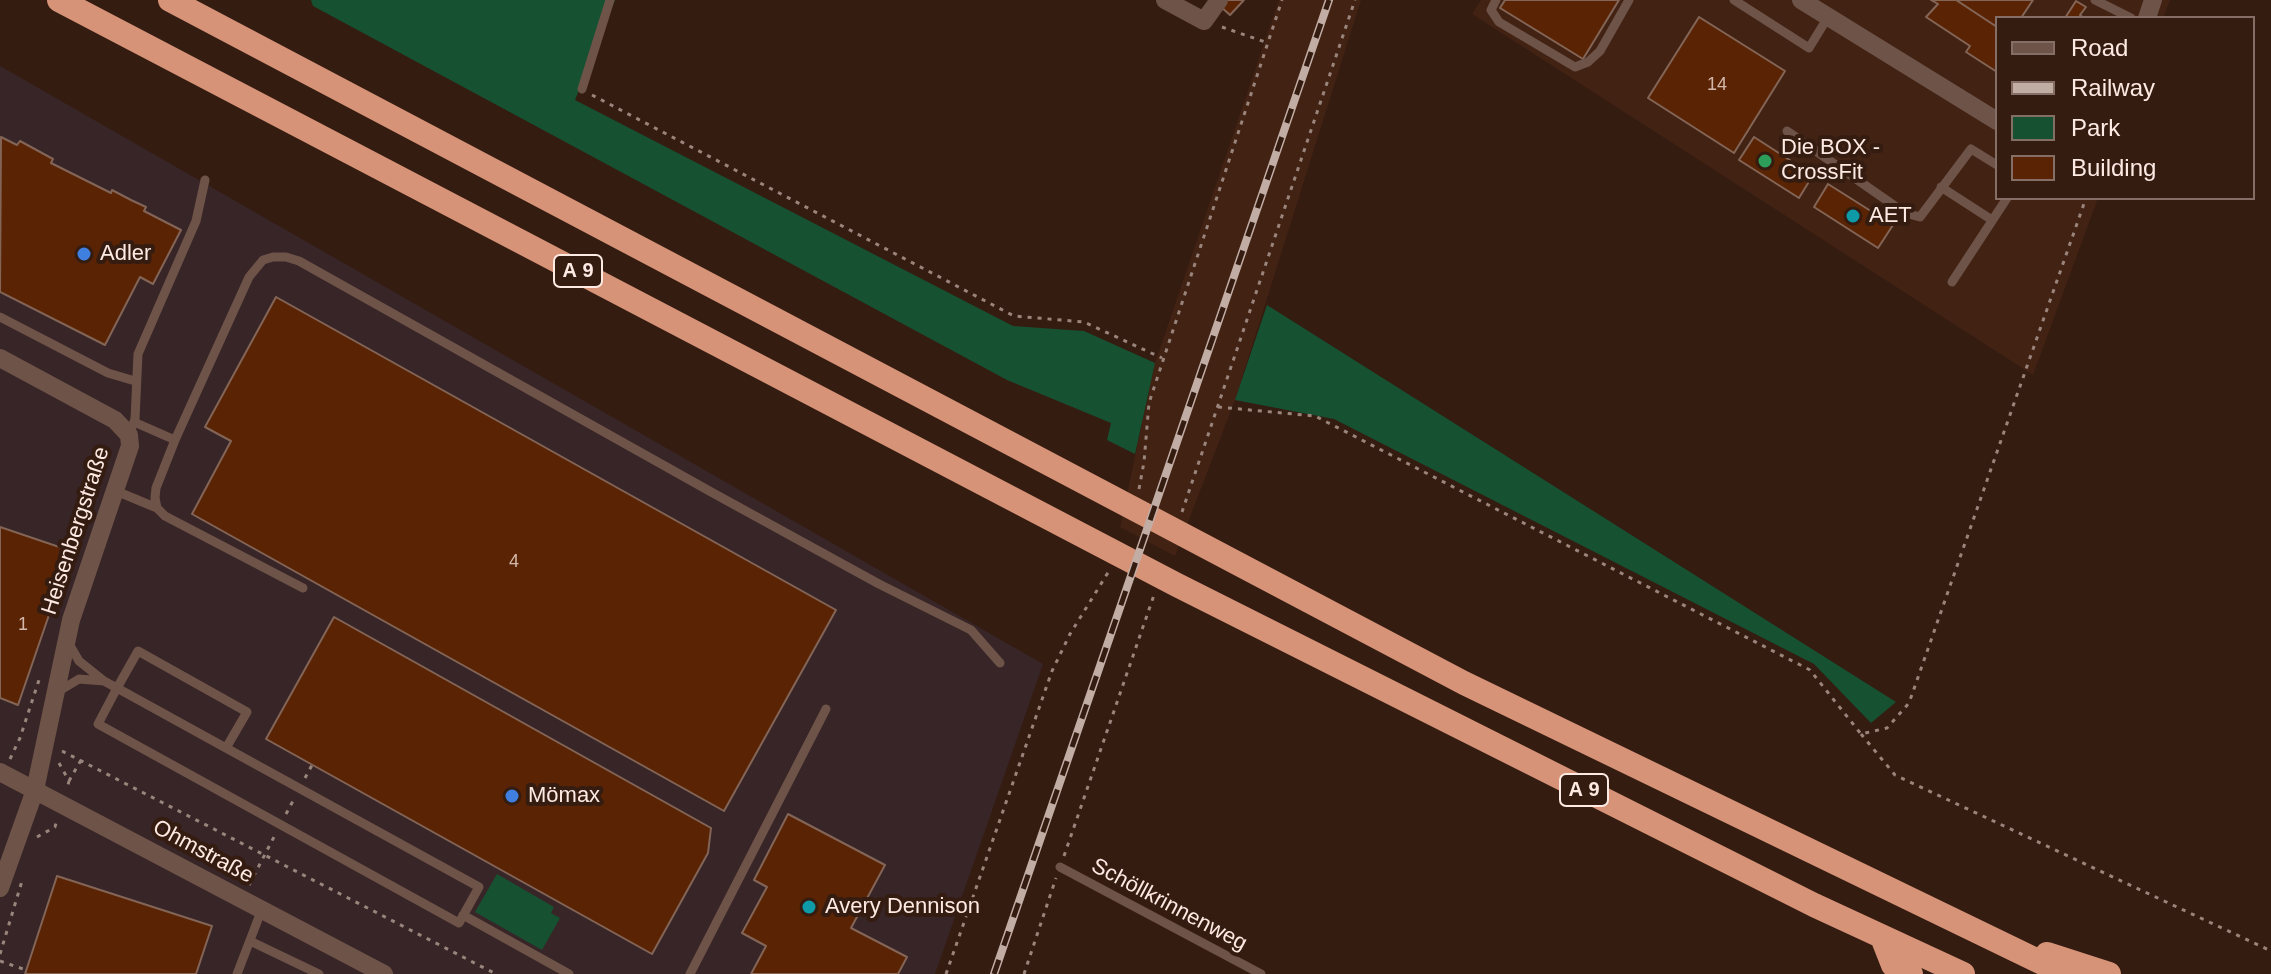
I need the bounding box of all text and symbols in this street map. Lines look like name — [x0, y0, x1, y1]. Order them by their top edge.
legend — [1995, 16, 2255, 200]
text: Road — [2071, 34, 2128, 61]
house number: 14 — [1707, 74, 1727, 96]
text: Railway — [2071, 74, 2155, 101]
text: Park — [2071, 114, 2120, 141]
place label: Die BOX - CrossFit — [1781, 135, 1880, 186]
marker: Die BOX - CrossFit — [1756, 152, 1774, 170]
text: Building — [2071, 154, 2156, 181]
place label: AET — [1869, 203, 1912, 229]
marker: AET — [1844, 207, 1862, 225]
place label: Adler — [100, 241, 151, 267]
marker: Adler — [75, 245, 93, 263]
road number: A 9 — [554, 255, 602, 287]
street label: Heisenbergstraße — [36, 444, 116, 618]
house number: 4 — [509, 551, 519, 573]
house number: 1 — [18, 614, 28, 636]
road number: A 9 — [1560, 774, 1608, 806]
place label: Mömax — [528, 783, 600, 809]
marker: Mömax — [503, 787, 521, 805]
street label: Ohmstraße — [148, 815, 258, 889]
street label: Schöllkrinnenweg — [1087, 853, 1251, 957]
place label: Avery Dennison — [825, 894, 980, 920]
marker: Avery Dennison — [800, 898, 818, 916]

